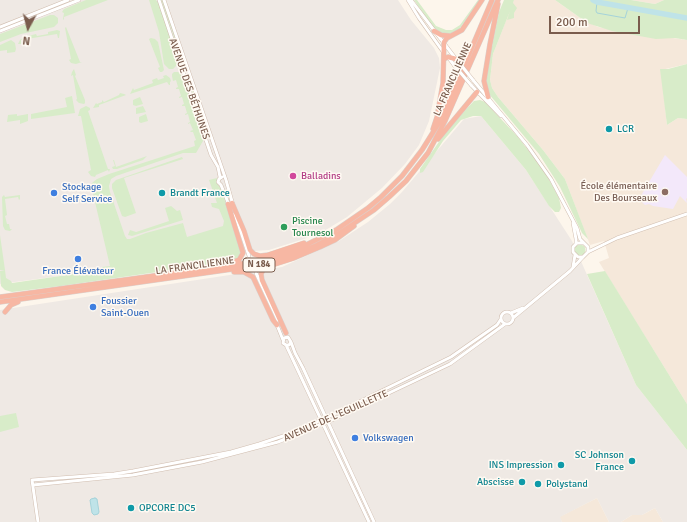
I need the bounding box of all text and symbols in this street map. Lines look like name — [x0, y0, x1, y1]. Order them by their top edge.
north arrow — [8, 8, 48, 48]
scale bar — [551, 8, 642, 34]
text: 200 m — [556, 15, 588, 30]
text: N — [22, 33, 31, 47]
street label: AVENUE DES BÉTHUNES — [166, 37, 212, 141]
street label: LA FRANCILIENNE — [431, 40, 475, 118]
place label: LCR — [617, 123, 634, 135]
marker: LCR — [604, 124, 614, 134]
place label: Balladins — [301, 170, 341, 182]
marker: Balladins — [288, 171, 298, 181]
place label: École élémentaire Des Bourseaux — [580, 180, 657, 204]
place label: Stockage Self Service — [62, 181, 112, 204]
place label: Brandt France — [170, 187, 230, 199]
marker: École élémentaire Des Bourseaux — [660, 187, 670, 197]
marker: Stockage Self Service — [49, 188, 59, 198]
marker: Brandt France — [157, 188, 167, 198]
place label: Piscine Tournesol — [292, 215, 333, 238]
marker: Piscine Tournesol — [279, 222, 289, 232]
marker: France Élévateur — [73, 254, 83, 264]
street label: LA FRANCILIENNE — [155, 255, 235, 277]
road number: N 184 — [243, 258, 275, 272]
place label: France Élévateur — [42, 265, 114, 277]
place label: Foussier Saint-Ouen — [101, 295, 149, 318]
marker: Foussier Saint-Ouen — [88, 302, 98, 312]
street label: AVENUE DE L'EGUILLETTE — [282, 387, 390, 445]
place label: Volkswagen — [363, 432, 414, 444]
marker: Volkswagen — [350, 433, 360, 443]
place label: SC Johnson France — [575, 449, 624, 472]
marker: SC Johnson France — [627, 456, 637, 466]
place label: INS Impression — [489, 459, 553, 471]
marker: INS Impression — [556, 460, 566, 470]
place label: Abscisse — [477, 476, 514, 488]
marker: Abscisse — [517, 477, 527, 487]
place label: Polystand — [546, 478, 588, 490]
marker: Polystand — [533, 479, 543, 489]
place label: OPCORE DC5 — [139, 502, 196, 514]
marker: OPCORE DC5 — [126, 503, 136, 513]

